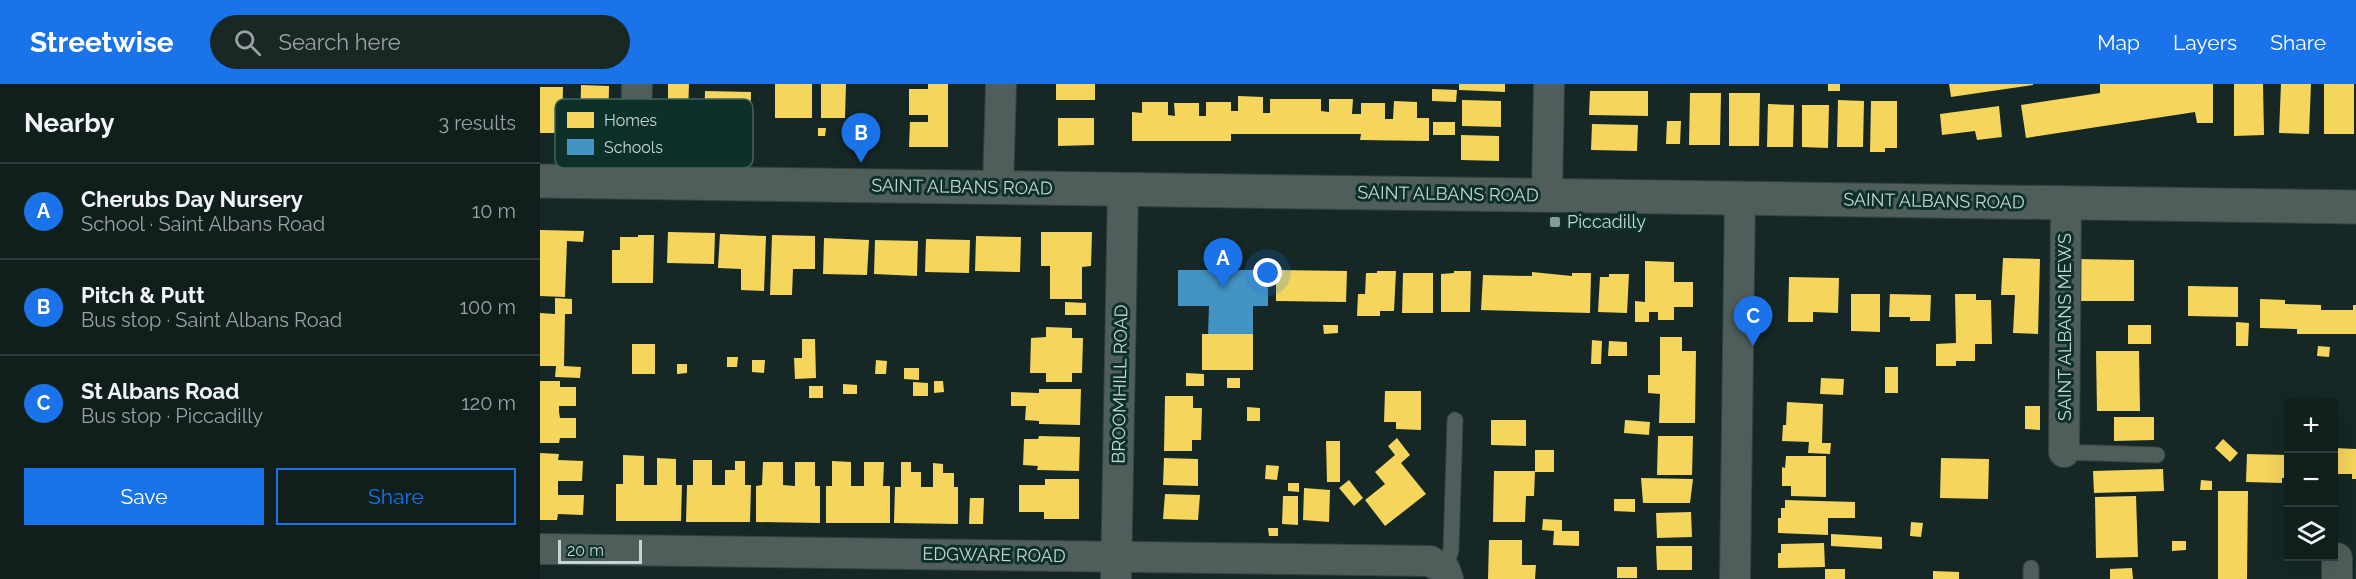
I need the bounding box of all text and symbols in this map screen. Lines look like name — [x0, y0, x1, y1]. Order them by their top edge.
search box — [210, 15, 630, 69]
text: Streetwise — [30, 26, 174, 59]
icon: search — [231, 26, 264, 59]
text: Search here — [279, 29, 401, 55]
text: Map — [2097, 30, 2140, 55]
text: Layers — [2173, 30, 2237, 55]
text: Share — [2270, 30, 2326, 55]
legend — [555, 99, 753, 168]
text: Nearby — [24, 108, 114, 138]
text: 3 results — [438, 111, 516, 135]
text: Homes — [604, 111, 657, 130]
pin: B — [842, 113, 880, 163]
text: Schools — [604, 138, 663, 157]
street label: SAINT ALBANS ROAD — [871, 174, 1053, 199]
street label: SAINT ALBANS ROAD — [1357, 181, 1539, 206]
text: Cherubs Day Nursery — [81, 186, 303, 212]
street label: SAINT ALBANS ROAD — [1843, 188, 2025, 213]
text: A — [37, 199, 50, 223]
text: 10 m — [472, 199, 516, 223]
place label: Piccadilly — [1567, 211, 1646, 232]
text: School · Saint Albans Road — [81, 212, 325, 236]
marker: Piccadilly — [1548, 215, 1562, 229]
street label: SAINT ALBANS MEWS — [2054, 233, 2075, 421]
pin: A — [1204, 238, 1242, 288]
your location — [1253, 258, 1282, 287]
text: Pitch & Putt — [81, 282, 205, 308]
text: B — [37, 295, 50, 319]
text: 100 m — [459, 295, 516, 319]
pin: C — [1734, 296, 1772, 346]
street label: BROOMHILL ROAD — [1108, 304, 1131, 464]
text: Bus stop · Saint Albans Road — [81, 308, 342, 332]
text: St Albans Road — [81, 378, 239, 404]
text: C — [37, 391, 50, 415]
text: 120 m — [461, 391, 516, 415]
map controls — [2284, 399, 2338, 561]
button: + — [2284, 399, 2338, 453]
text: Bus stop · Piccadilly — [81, 404, 263, 428]
button: − — [2284, 453, 2338, 507]
button: Save — [24, 468, 264, 525]
button: Share — [276, 468, 516, 525]
button: layers — [2284, 507, 2338, 561]
scale bar — [558, 537, 642, 564]
text: 20 m — [567, 541, 604, 560]
street label: EDGWARE ROAD — [922, 543, 1066, 566]

